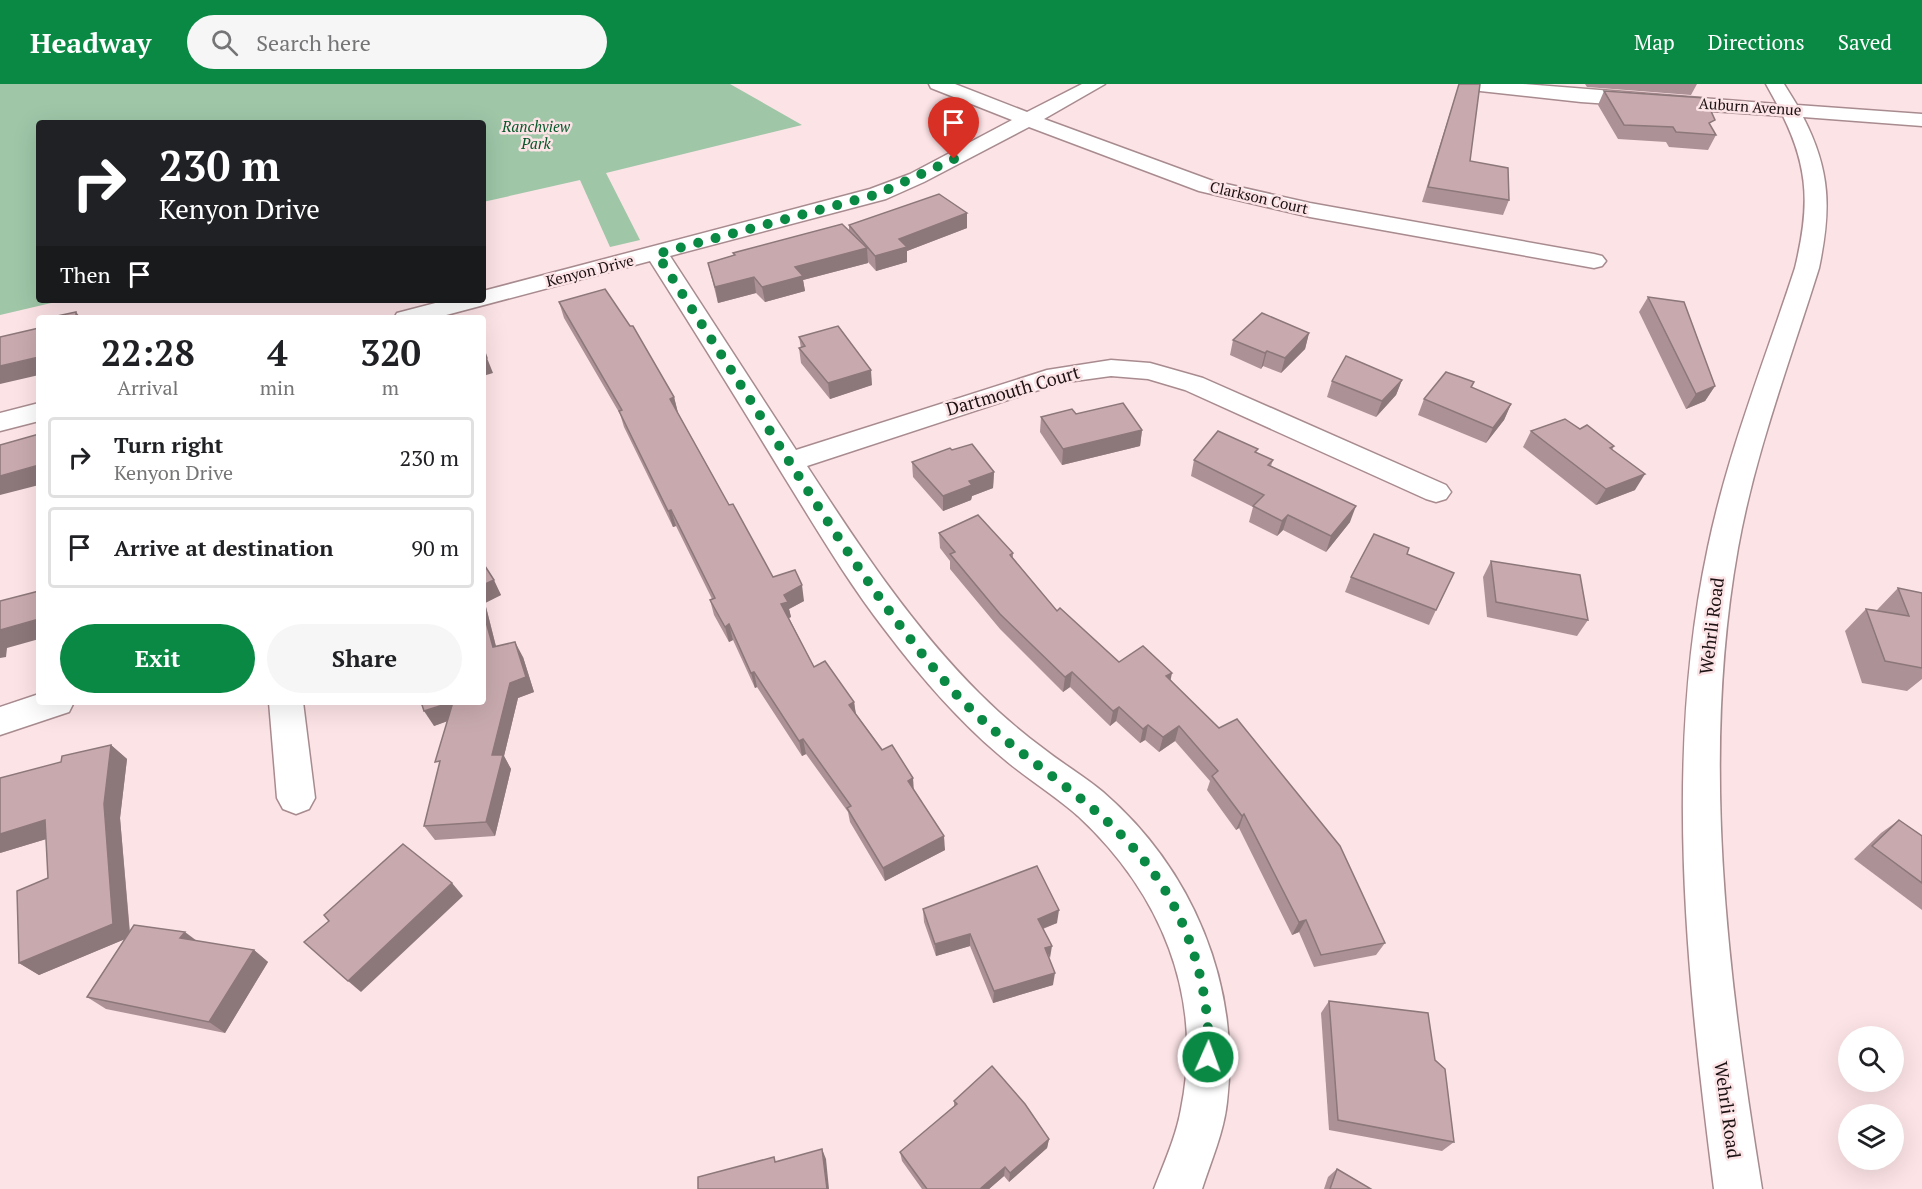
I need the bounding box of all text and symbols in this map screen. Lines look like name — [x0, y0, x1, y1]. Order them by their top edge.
search box — [187, 15, 607, 69]
text: Headway — [30, 24, 151, 61]
icon: search — [208, 26, 241, 59]
text: Search here — [256, 28, 371, 57]
text: Map — [1634, 28, 1675, 56]
text: Directions — [1708, 28, 1805, 56]
text: Saved — [1838, 28, 1892, 56]
street label: Auburn Avenue — [1698, 92, 1802, 120]
pin — [928, 97, 979, 159]
icon: arrive — [937, 106, 970, 139]
park label: Ranchview Park — [501, 116, 571, 153]
text: 230 m — [159, 137, 280, 193]
icon: right — [60, 144, 138, 222]
street label: Clarkson Court — [1208, 176, 1311, 218]
text: Kenyon Drive — [159, 191, 320, 227]
street label: Kenyon Drive — [544, 250, 636, 291]
icon: arrive — [123, 258, 156, 291]
text: Then — [60, 260, 111, 289]
text: 22:28 — [101, 329, 195, 376]
text: 4 — [267, 329, 288, 376]
text: 320 — [360, 329, 421, 376]
street label: Dartmouth Court — [943, 359, 1083, 421]
text: Arrival — [117, 374, 179, 401]
text: min — [260, 374, 295, 401]
text: m — [382, 374, 399, 401]
text: Turn right — [114, 430, 223, 459]
icon: right — [63, 441, 96, 474]
text: 230 m — [399, 443, 459, 472]
text: Kenyon Drive — [114, 459, 233, 486]
icon: arrive — [63, 531, 96, 564]
text: Arrive at destination — [114, 533, 333, 562]
text: 90 m — [411, 533, 459, 562]
street label: Wehrli Road — [1693, 576, 1729, 676]
button: Exit — [60, 624, 255, 693]
button: Share — [267, 624, 462, 693]
position arrow — [1176, 1025, 1240, 1089]
map controls — [1838, 1026, 1904, 1170]
button: search — [1838, 1026, 1904, 1092]
street label: Wehrli Road — [1709, 1060, 1747, 1160]
button: layers — [1838, 1104, 1904, 1170]

